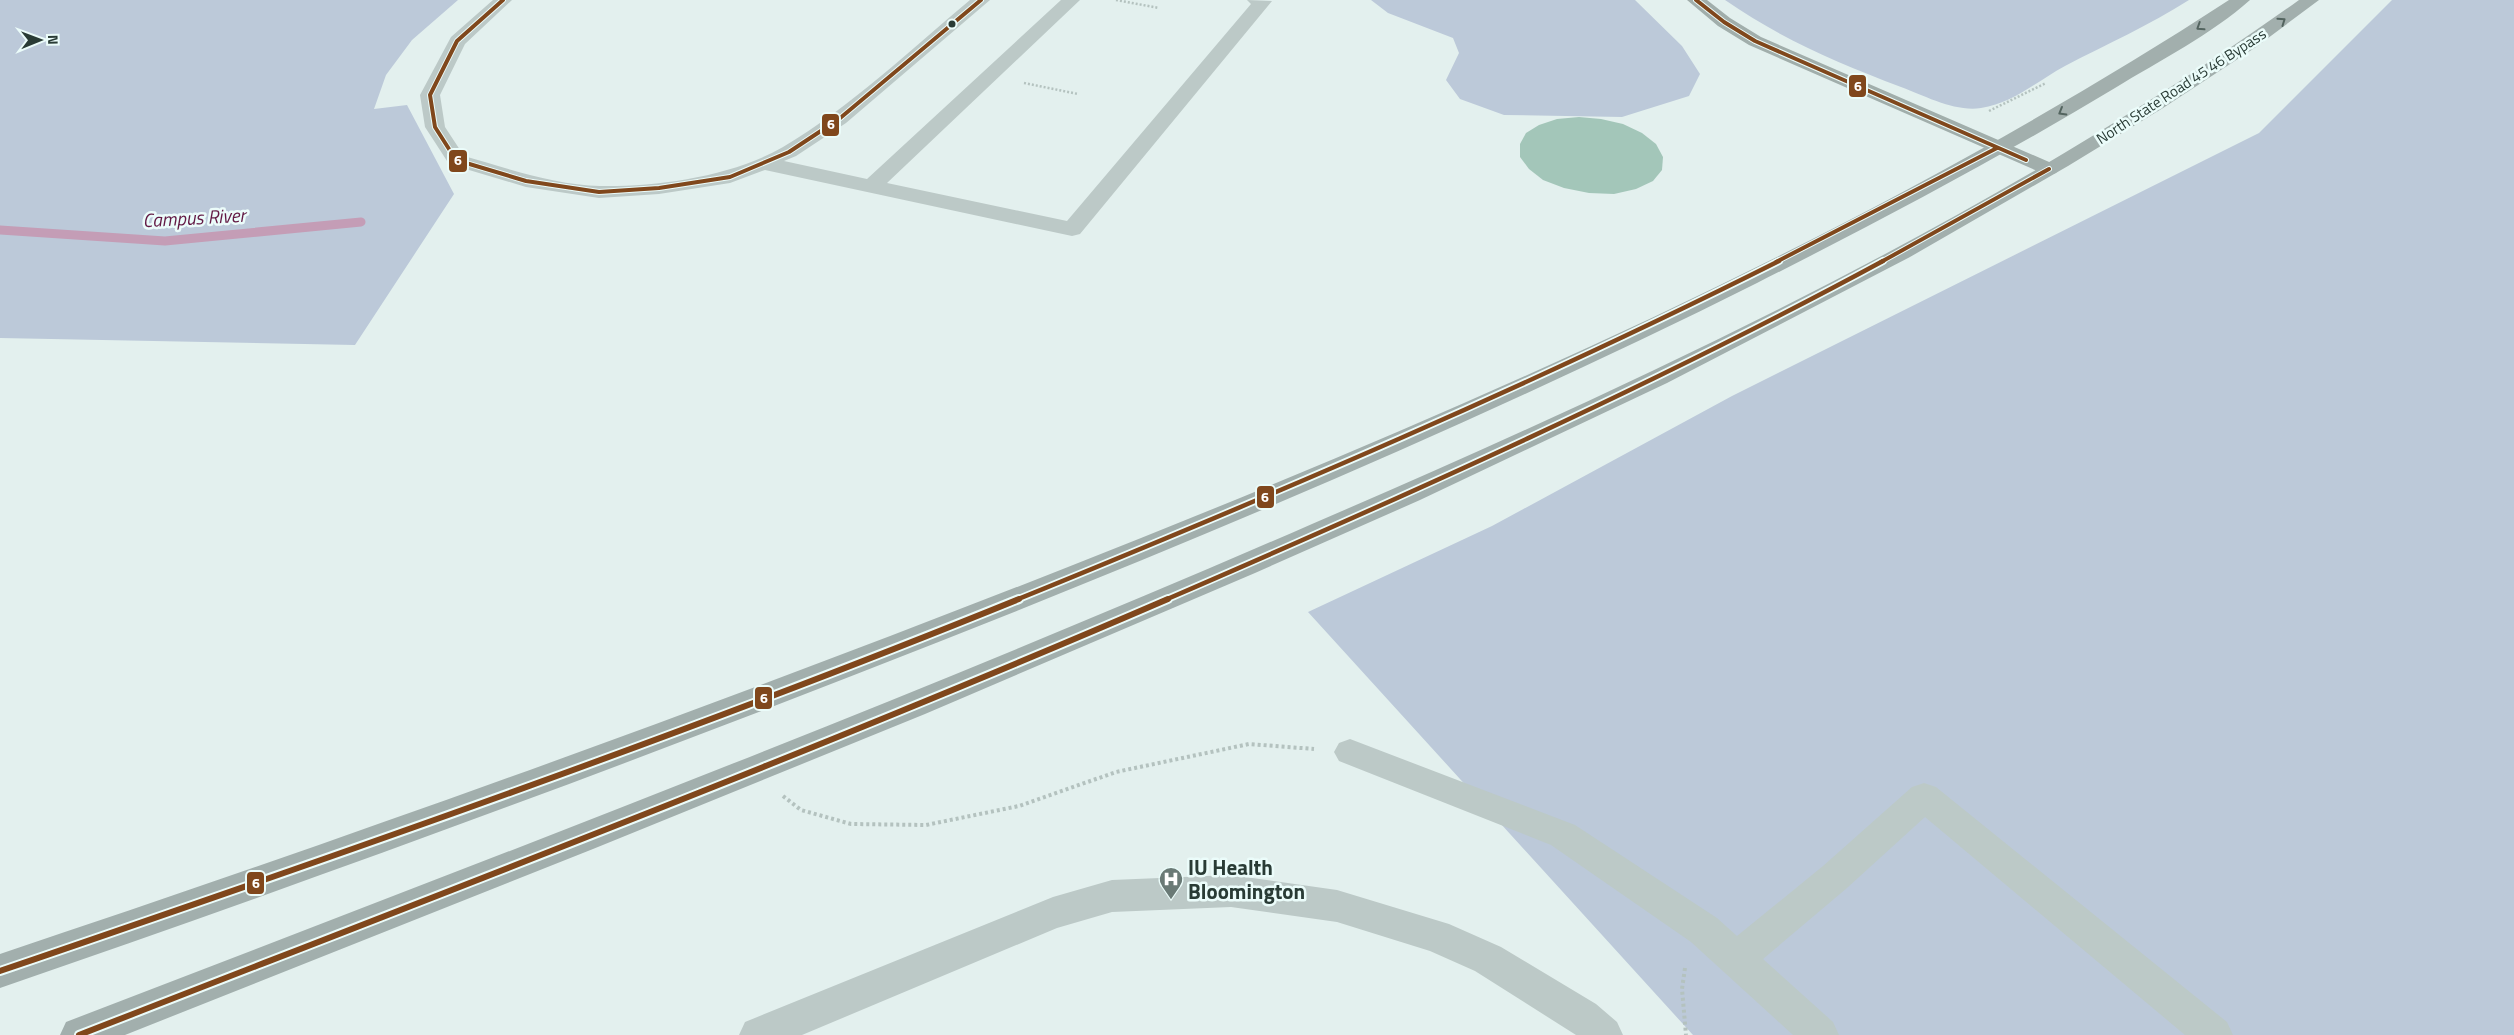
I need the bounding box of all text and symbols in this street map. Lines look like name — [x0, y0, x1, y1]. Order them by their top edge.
north arrow — [15, 15, 65, 65]
one-way arrow — [2276, 18, 2286, 27]
unlabelled marker — [947, 19, 957, 29]
one-way arrow — [2197, 21, 2206, 30]
street label: North State Road 45 46 Bypass — [2092, 22, 2271, 150]
text: N — [43, 35, 64, 45]
line badge: 6 — [1848, 74, 1867, 98]
text: 6 — [1854, 75, 1862, 96]
one-way arrow — [2058, 106, 2067, 116]
line badge: 6 — [821, 113, 840, 137]
text: 6 — [827, 113, 835, 134]
line badge: 6 — [448, 149, 468, 173]
text: 6 — [454, 149, 462, 170]
water label: Campus River — [142, 200, 248, 234]
line badge: 6 — [1256, 485, 1275, 509]
text: 6 — [1261, 486, 1269, 507]
line badge: 6 — [754, 686, 773, 710]
text: 6 — [760, 687, 768, 708]
place label: IU Health Bloomington — [1188, 851, 1305, 907]
hospital icon: IU Health Bloomington — [1158, 866, 1184, 900]
line badge: 6 — [246, 871, 265, 895]
text: 6 — [252, 872, 260, 893]

